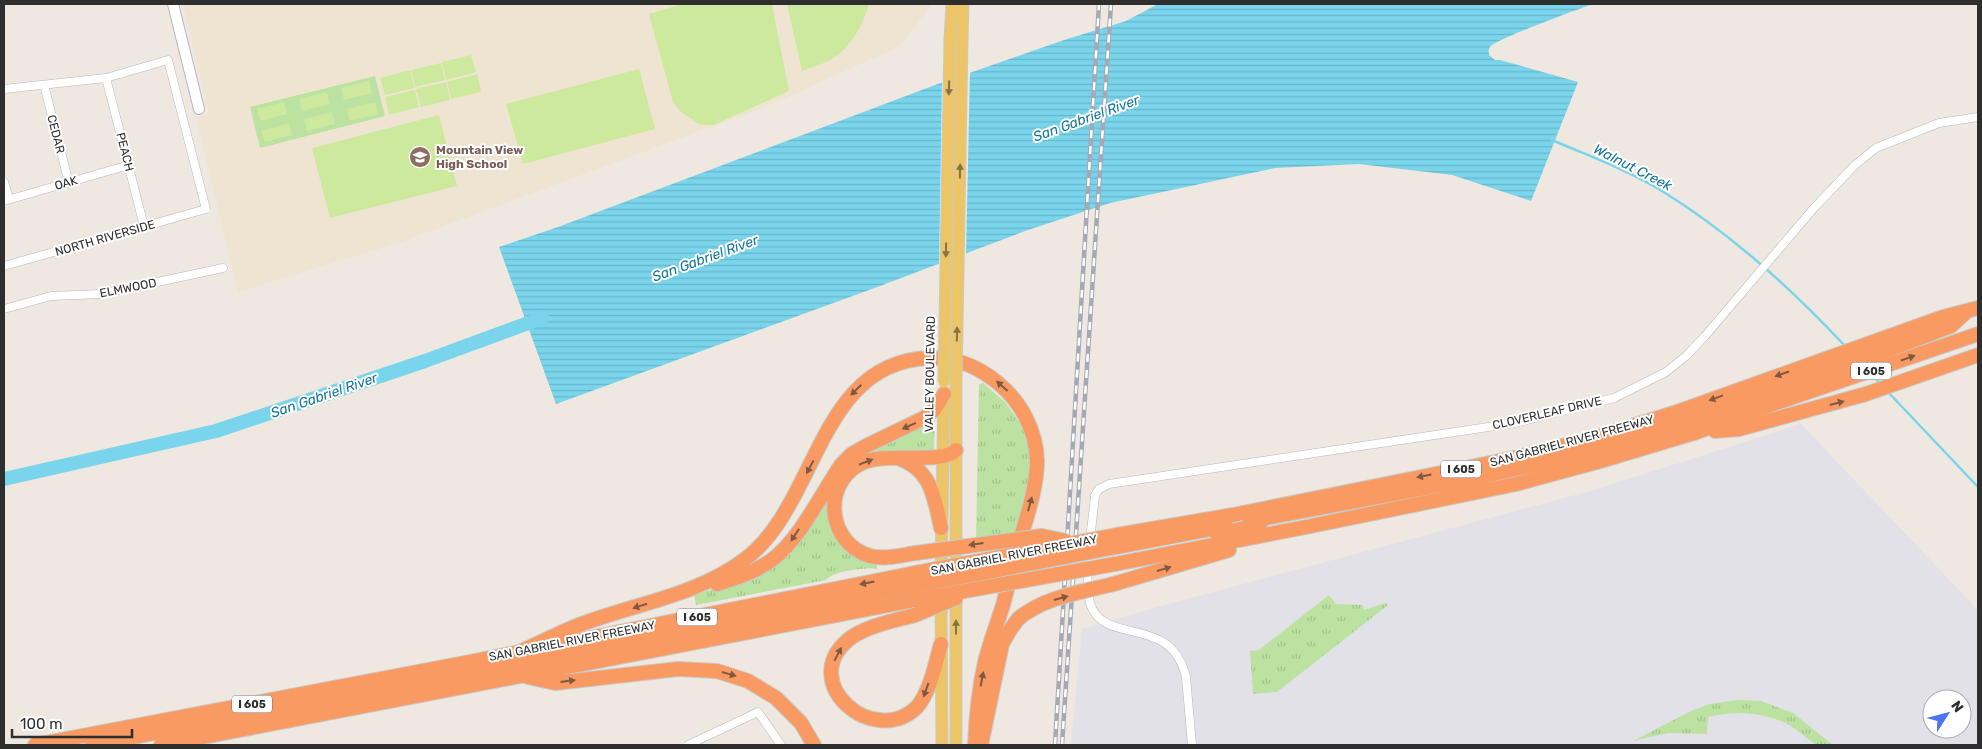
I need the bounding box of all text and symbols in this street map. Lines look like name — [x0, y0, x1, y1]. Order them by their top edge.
one-way arrow — [945, 80, 953, 96]
water label: San Gabriel River — [1031, 91, 1142, 146]
street label: CEDAR — [44, 113, 68, 155]
street label: PEACH — [113, 131, 137, 173]
water label: Walnut Creek — [1591, 140, 1676, 195]
place label: Mountain View High School — [436, 143, 523, 171]
school or university icon: Mountain View High School — [408, 145, 432, 169]
one-way arrow — [956, 163, 964, 179]
street label: OAK — [53, 173, 80, 193]
street label: NORTH RIVERSIDE — [54, 217, 156, 259]
water label: San Gabriel River — [650, 231, 761, 286]
one-way arrow — [942, 243, 950, 259]
street label: ELMWOOD — [98, 276, 158, 300]
street label: VALLEY BOULEVARD — [922, 316, 938, 432]
one-way arrow — [953, 326, 961, 342]
one-way arrow — [1901, 354, 1916, 362]
road number: I 605 — [1851, 362, 1891, 380]
water label: San Gabriel River — [269, 369, 380, 422]
one-way arrow — [1774, 370, 1789, 378]
one-way arrow — [996, 380, 1008, 392]
one-way arrow — [850, 384, 862, 396]
street label: CLOVERLEAF DRIVE — [1491, 394, 1603, 432]
one-way arrow — [1708, 394, 1723, 402]
one-way arrow — [1829, 398, 1844, 406]
street label: SAN GABRIEL RIVER FREEWAY — [1488, 412, 1656, 470]
one-way arrow — [902, 422, 916, 430]
one-way arrow — [859, 458, 874, 466]
one-way arrow — [806, 459, 814, 474]
road number: I 605 — [1441, 460, 1481, 478]
one-way arrow — [1416, 473, 1432, 481]
one-way arrow — [1026, 496, 1034, 511]
one-way arrow — [791, 528, 800, 541]
street label: SAN GABRIEL RIVER FREEWAY — [930, 532, 1099, 578]
one-way arrow — [968, 540, 984, 548]
one-way arrow — [1157, 565, 1172, 573]
one-way arrow — [859, 579, 875, 587]
one-way arrow — [1054, 593, 1069, 601]
one-way arrow — [632, 602, 647, 610]
road number: I 605 — [677, 608, 717, 626]
street label: SAN GABRIEL RIVER FREEWAY — [488, 618, 657, 664]
one-way arrow — [952, 618, 960, 634]
one-way arrow — [834, 646, 842, 661]
one-way arrow — [722, 671, 737, 679]
one-way arrow — [978, 672, 986, 687]
one-way arrow — [560, 677, 576, 685]
one-way arrow — [922, 683, 930, 698]
north arrow — [1922, 689, 1972, 739]
road number: I 605 — [232, 696, 272, 712]
text: N — [1947, 698, 1967, 716]
scale bar — [12, 706, 132, 738]
text: 100 m — [20, 715, 62, 733]

